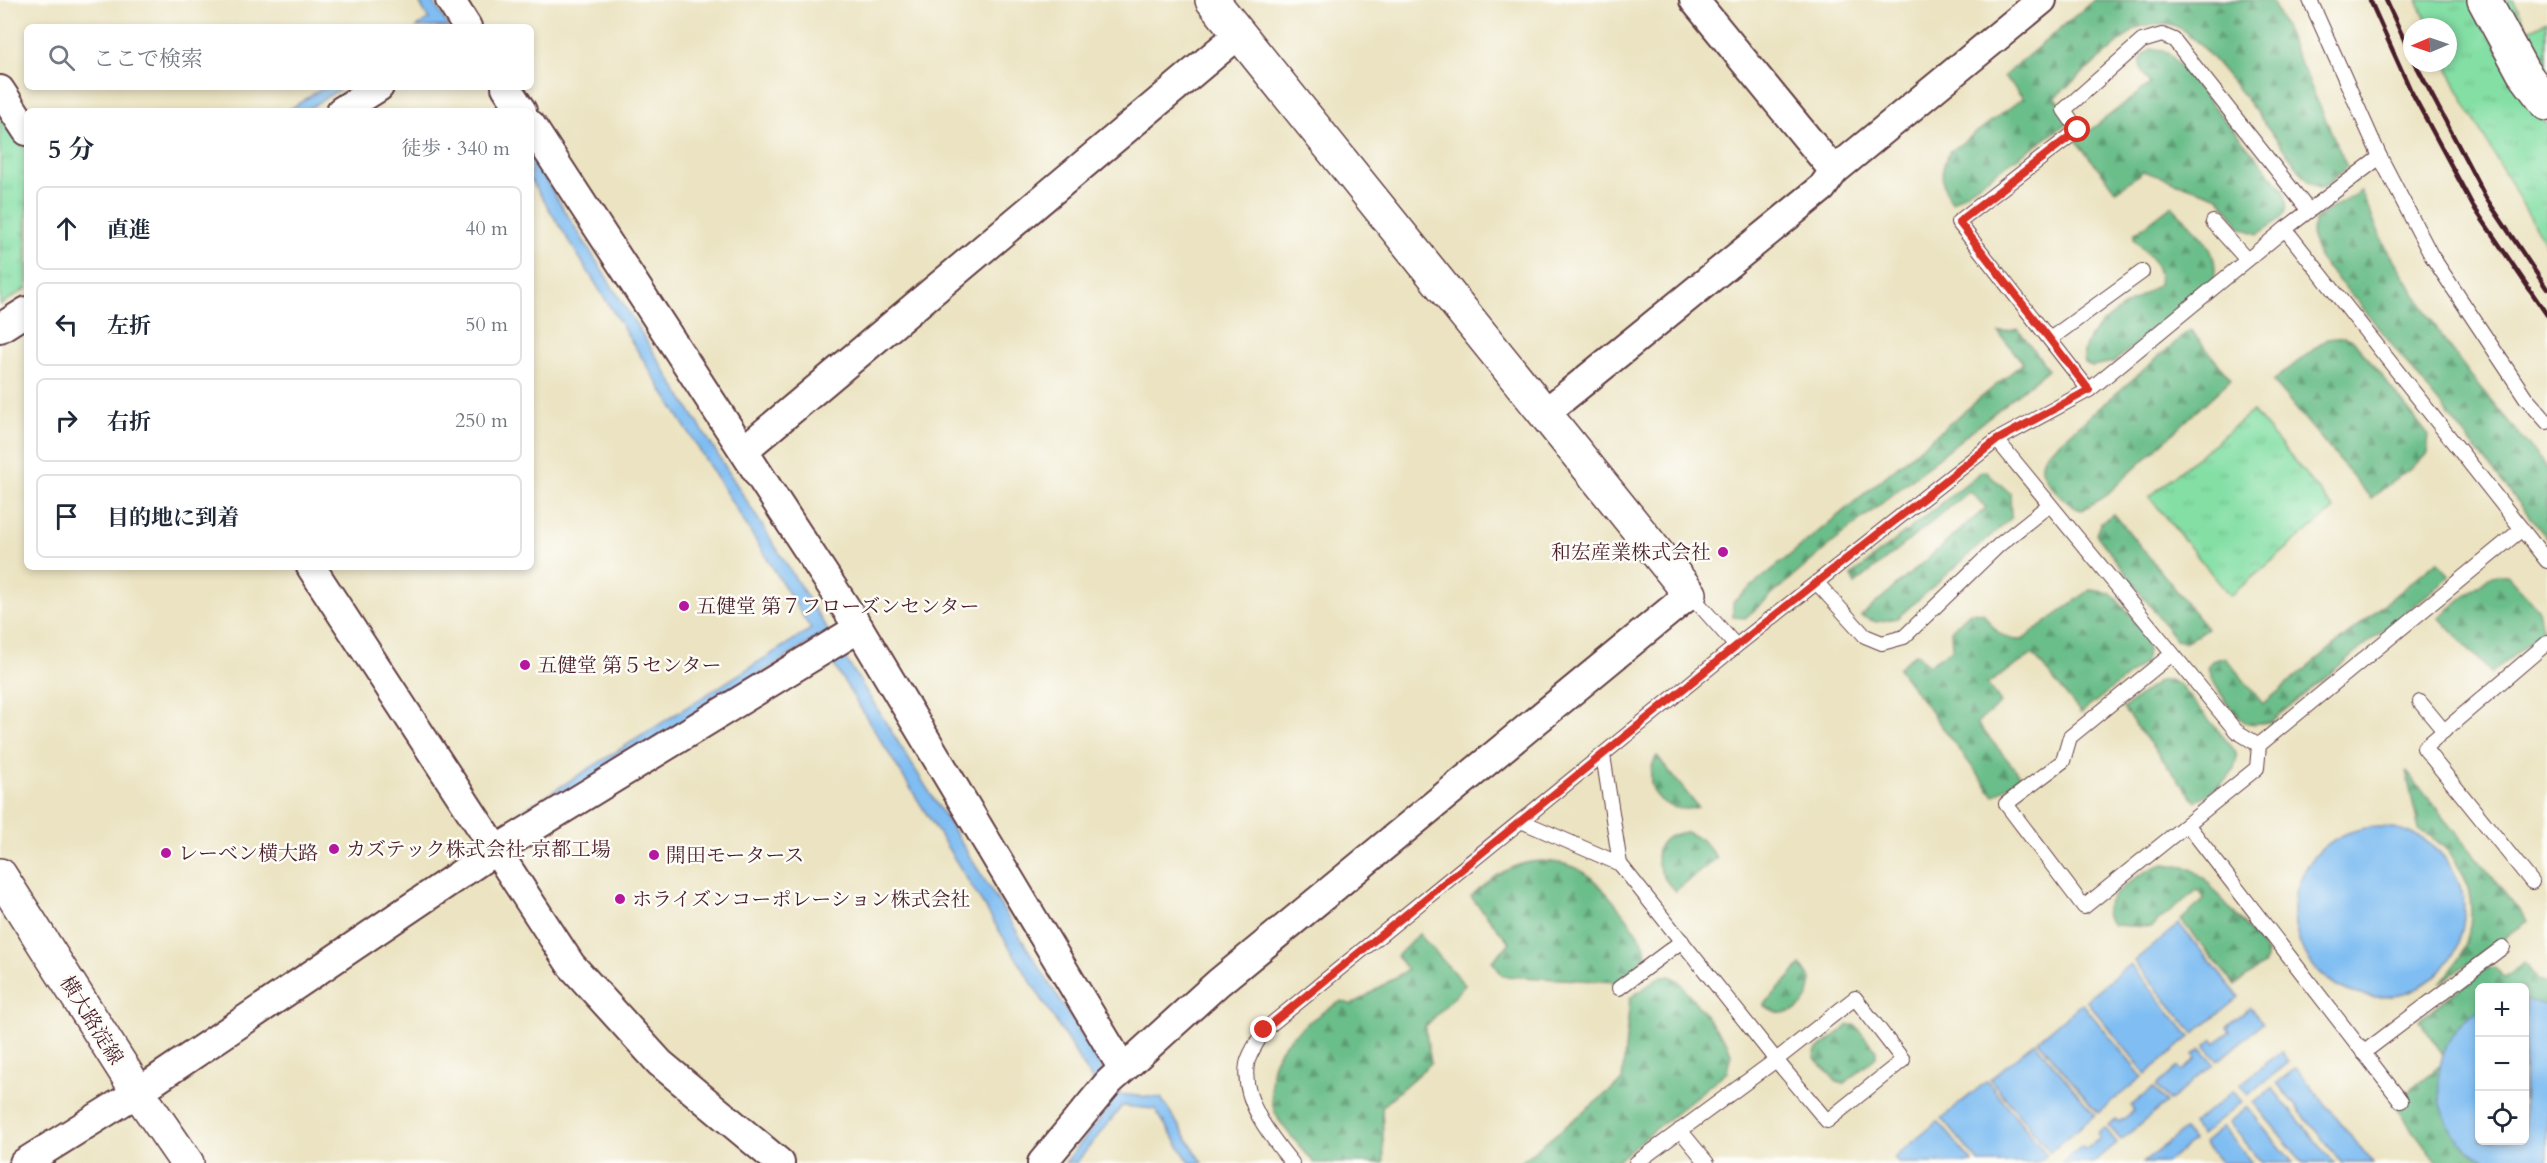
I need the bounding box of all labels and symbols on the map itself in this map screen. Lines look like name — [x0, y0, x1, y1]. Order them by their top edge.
north arrow — [2403, 18, 2457, 72]
route start — [2064, 116, 2090, 142]
place label: 和宏産業株式会社 — [1551, 539, 1711, 566]
marker: 和宏産業株式会社 — [1716, 545, 1730, 559]
place label: 五健堂 第７フローズンセンター — [696, 593, 980, 620]
marker: 五健堂 第７フローズンセンター — [677, 599, 691, 613]
place label: 五健堂 第５センター — [537, 652, 722, 679]
marker: 五健堂 第５センター — [518, 658, 532, 672]
place label: カズテック株式会社 京都工場 — [346, 836, 611, 863]
place label: レーベン横大路 — [178, 840, 318, 867]
marker: カズテック株式会社 京都工場 — [327, 842, 341, 856]
place label: 開田モータース — [666, 842, 804, 869]
marker: レーベン横大路 — [159, 846, 173, 860]
marker: 開田モータース — [647, 848, 661, 862]
place label: ホライズンコーポレーション株式会社 — [632, 886, 970, 913]
marker: ホライズンコーポレーション株式会社 — [613, 892, 627, 906]
street label: 横大路淀線 — [54, 971, 130, 1070]
route end — [1250, 1016, 1276, 1042]

